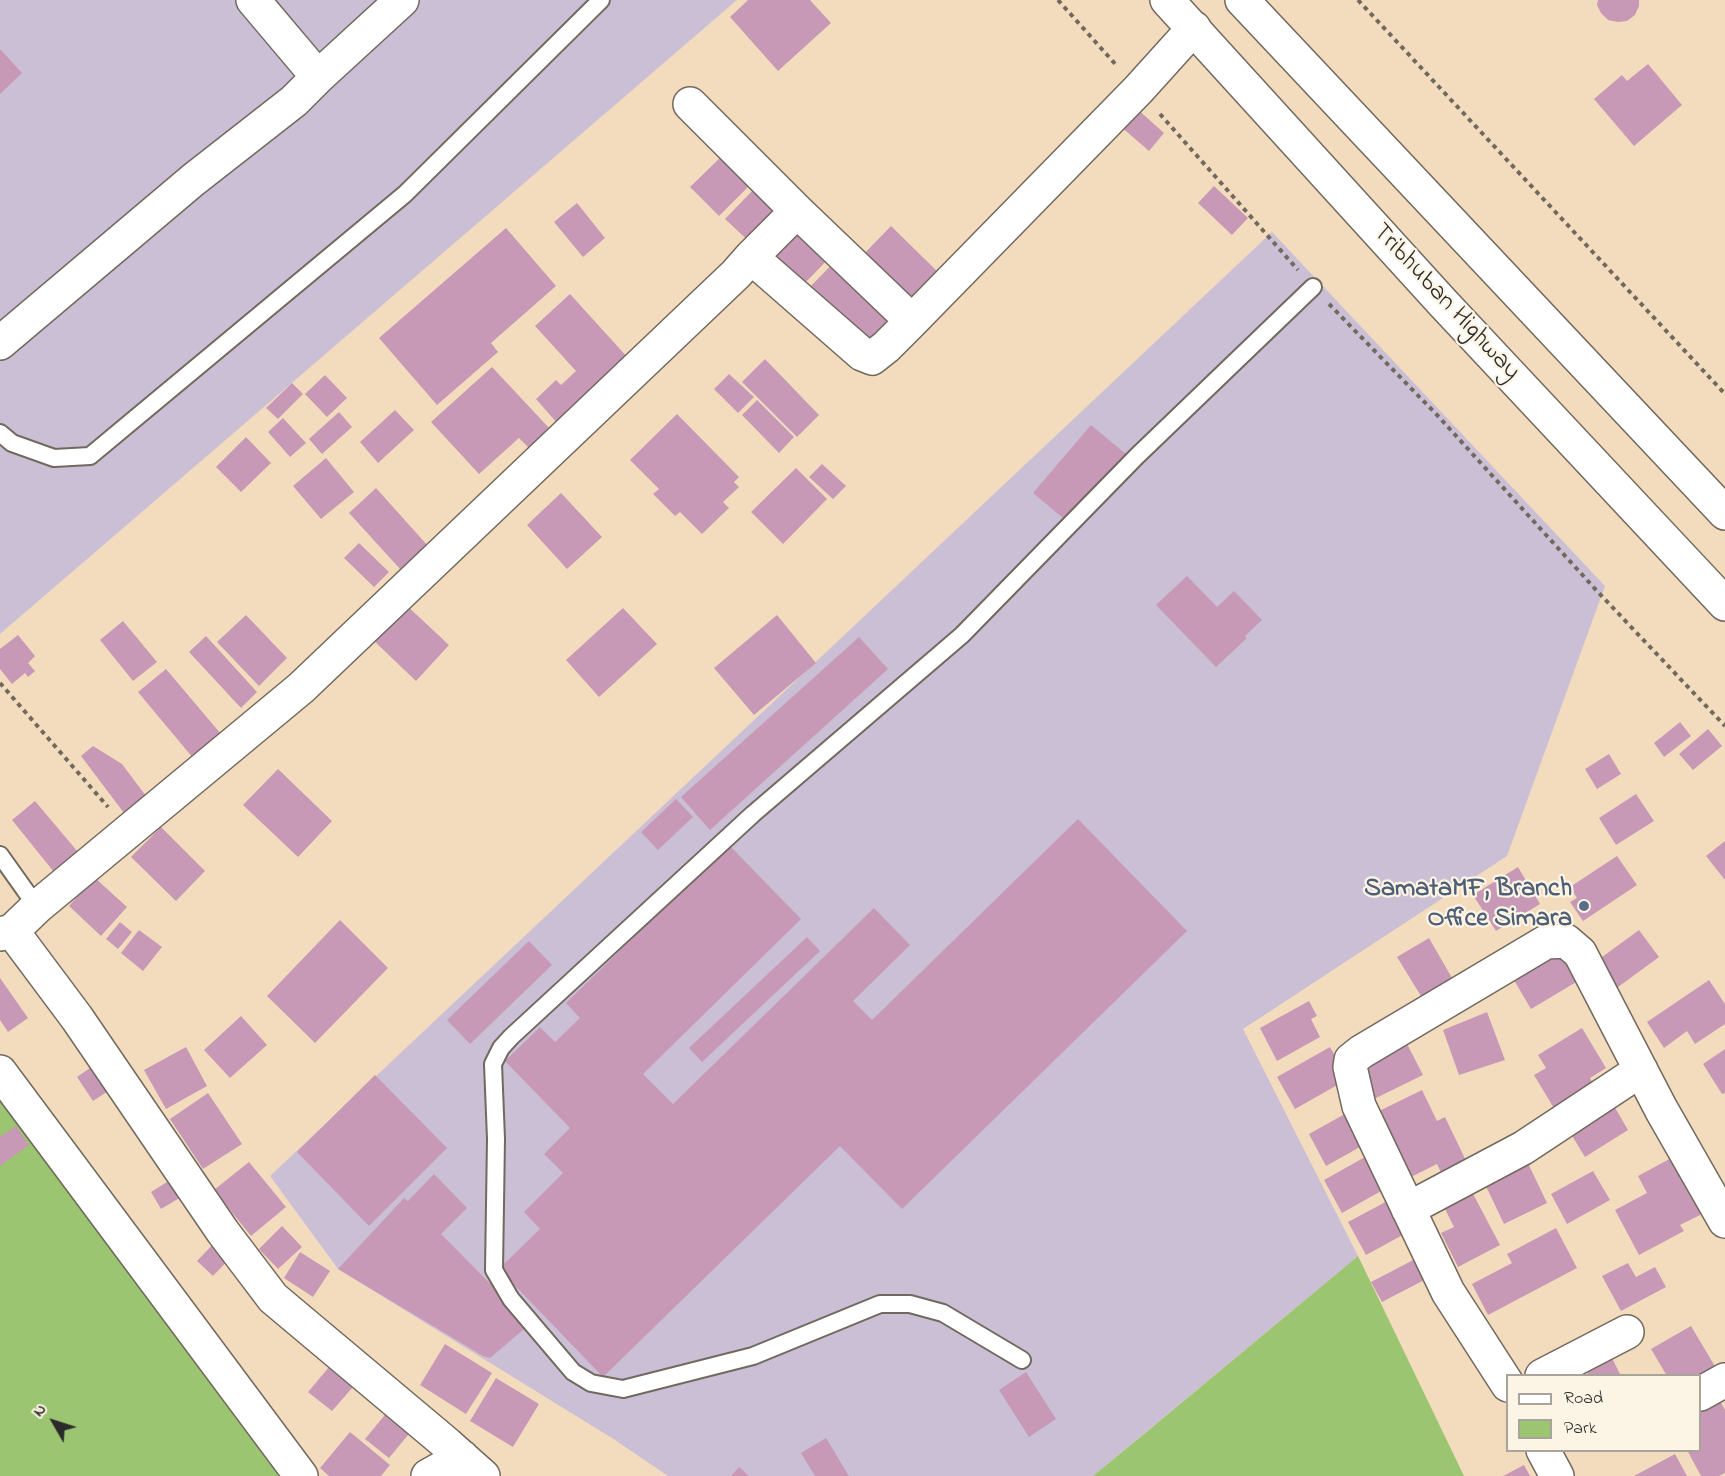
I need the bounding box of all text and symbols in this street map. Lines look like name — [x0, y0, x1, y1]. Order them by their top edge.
street label: Tribhuban Highway — [1364, 218, 1526, 388]
place label: SamataMF, Branch Office Simara — [1364, 875, 1572, 936]
marker: SamataMF, Branch Office Simara — [1577, 899, 1591, 913]
legend — [1506, 1374, 1701, 1452]
text: Road — [1564, 1386, 1603, 1412]
north arrow — [24, 1392, 84, 1452]
text: N — [27, 1399, 53, 1422]
text: Park — [1564, 1416, 1597, 1442]

